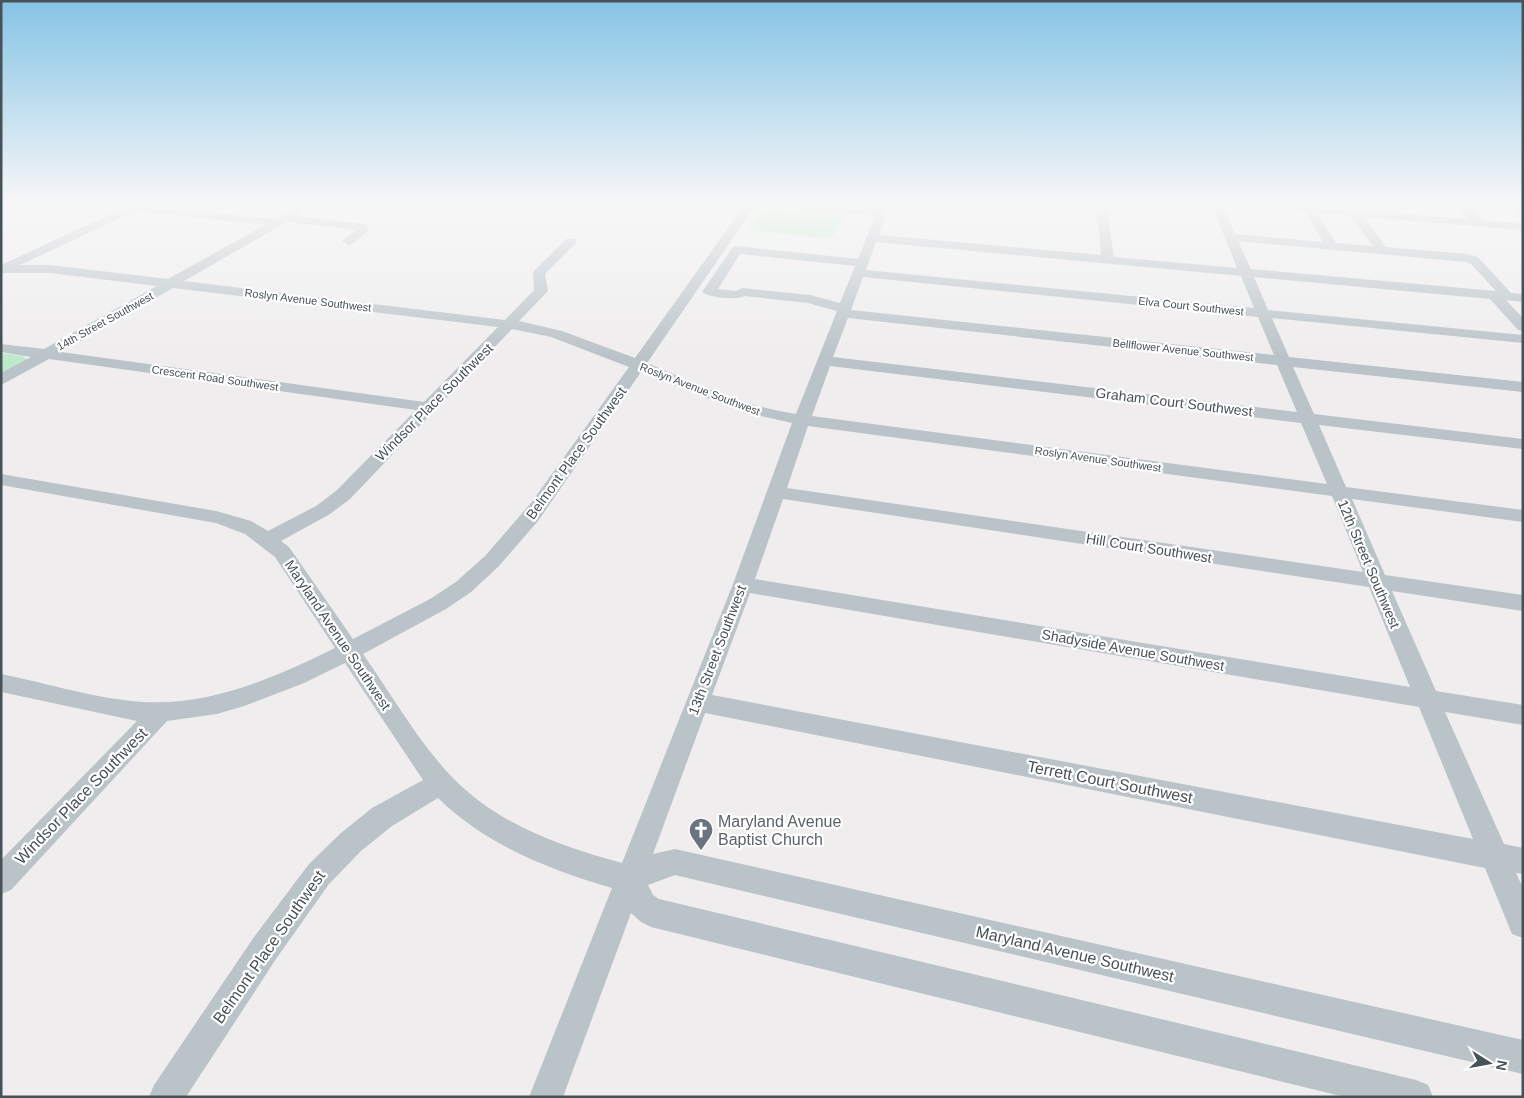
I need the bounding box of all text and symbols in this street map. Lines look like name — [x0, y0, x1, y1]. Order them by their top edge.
street label: Roslyn Avenue Southwest — [244, 286, 372, 314]
street label: 14th Street Southwest — [55, 290, 155, 352]
street label: Elva Court Southwest — [1138, 295, 1244, 317]
street label: Bellflower Avenue Southwest — [1112, 337, 1254, 363]
street label: Windsor Place Southwest — [372, 340, 496, 464]
street label: Roslyn Avenue Southwest — [638, 361, 762, 417]
street label: Crescent Road Southwest — [151, 363, 279, 393]
street label: Belmont Place Southwest — [523, 384, 629, 522]
street label: Graham Court Southwest — [1095, 384, 1253, 420]
street label: Roslyn Avenue Southwest — [1034, 444, 1162, 474]
street label: 12th Street Southwest — [1335, 497, 1403, 631]
street label: Hill Court Southwest — [1085, 530, 1213, 566]
street label: Maryland Avenue Southwest — [282, 557, 394, 713]
street label: 13th Street Southwest — [685, 583, 749, 717]
street label: Shadyside Avenue Southwest — [1041, 626, 1226, 674]
street label: Windsor Place Southwest — [12, 724, 151, 867]
street label: Terrett Court Southwest — [1026, 758, 1195, 806]
place label: Maryland Avenue Baptist Church — [718, 813, 841, 848]
church icon: Maryland Avenue Baptist Church — [688, 817, 714, 851]
street label: Belmont Place Southwest — [210, 867, 329, 1027]
street label: Maryland Avenue Southwest — [974, 923, 1176, 985]
north arrow — [1464, 1038, 1514, 1088]
text: N — [1493, 1059, 1511, 1072]

